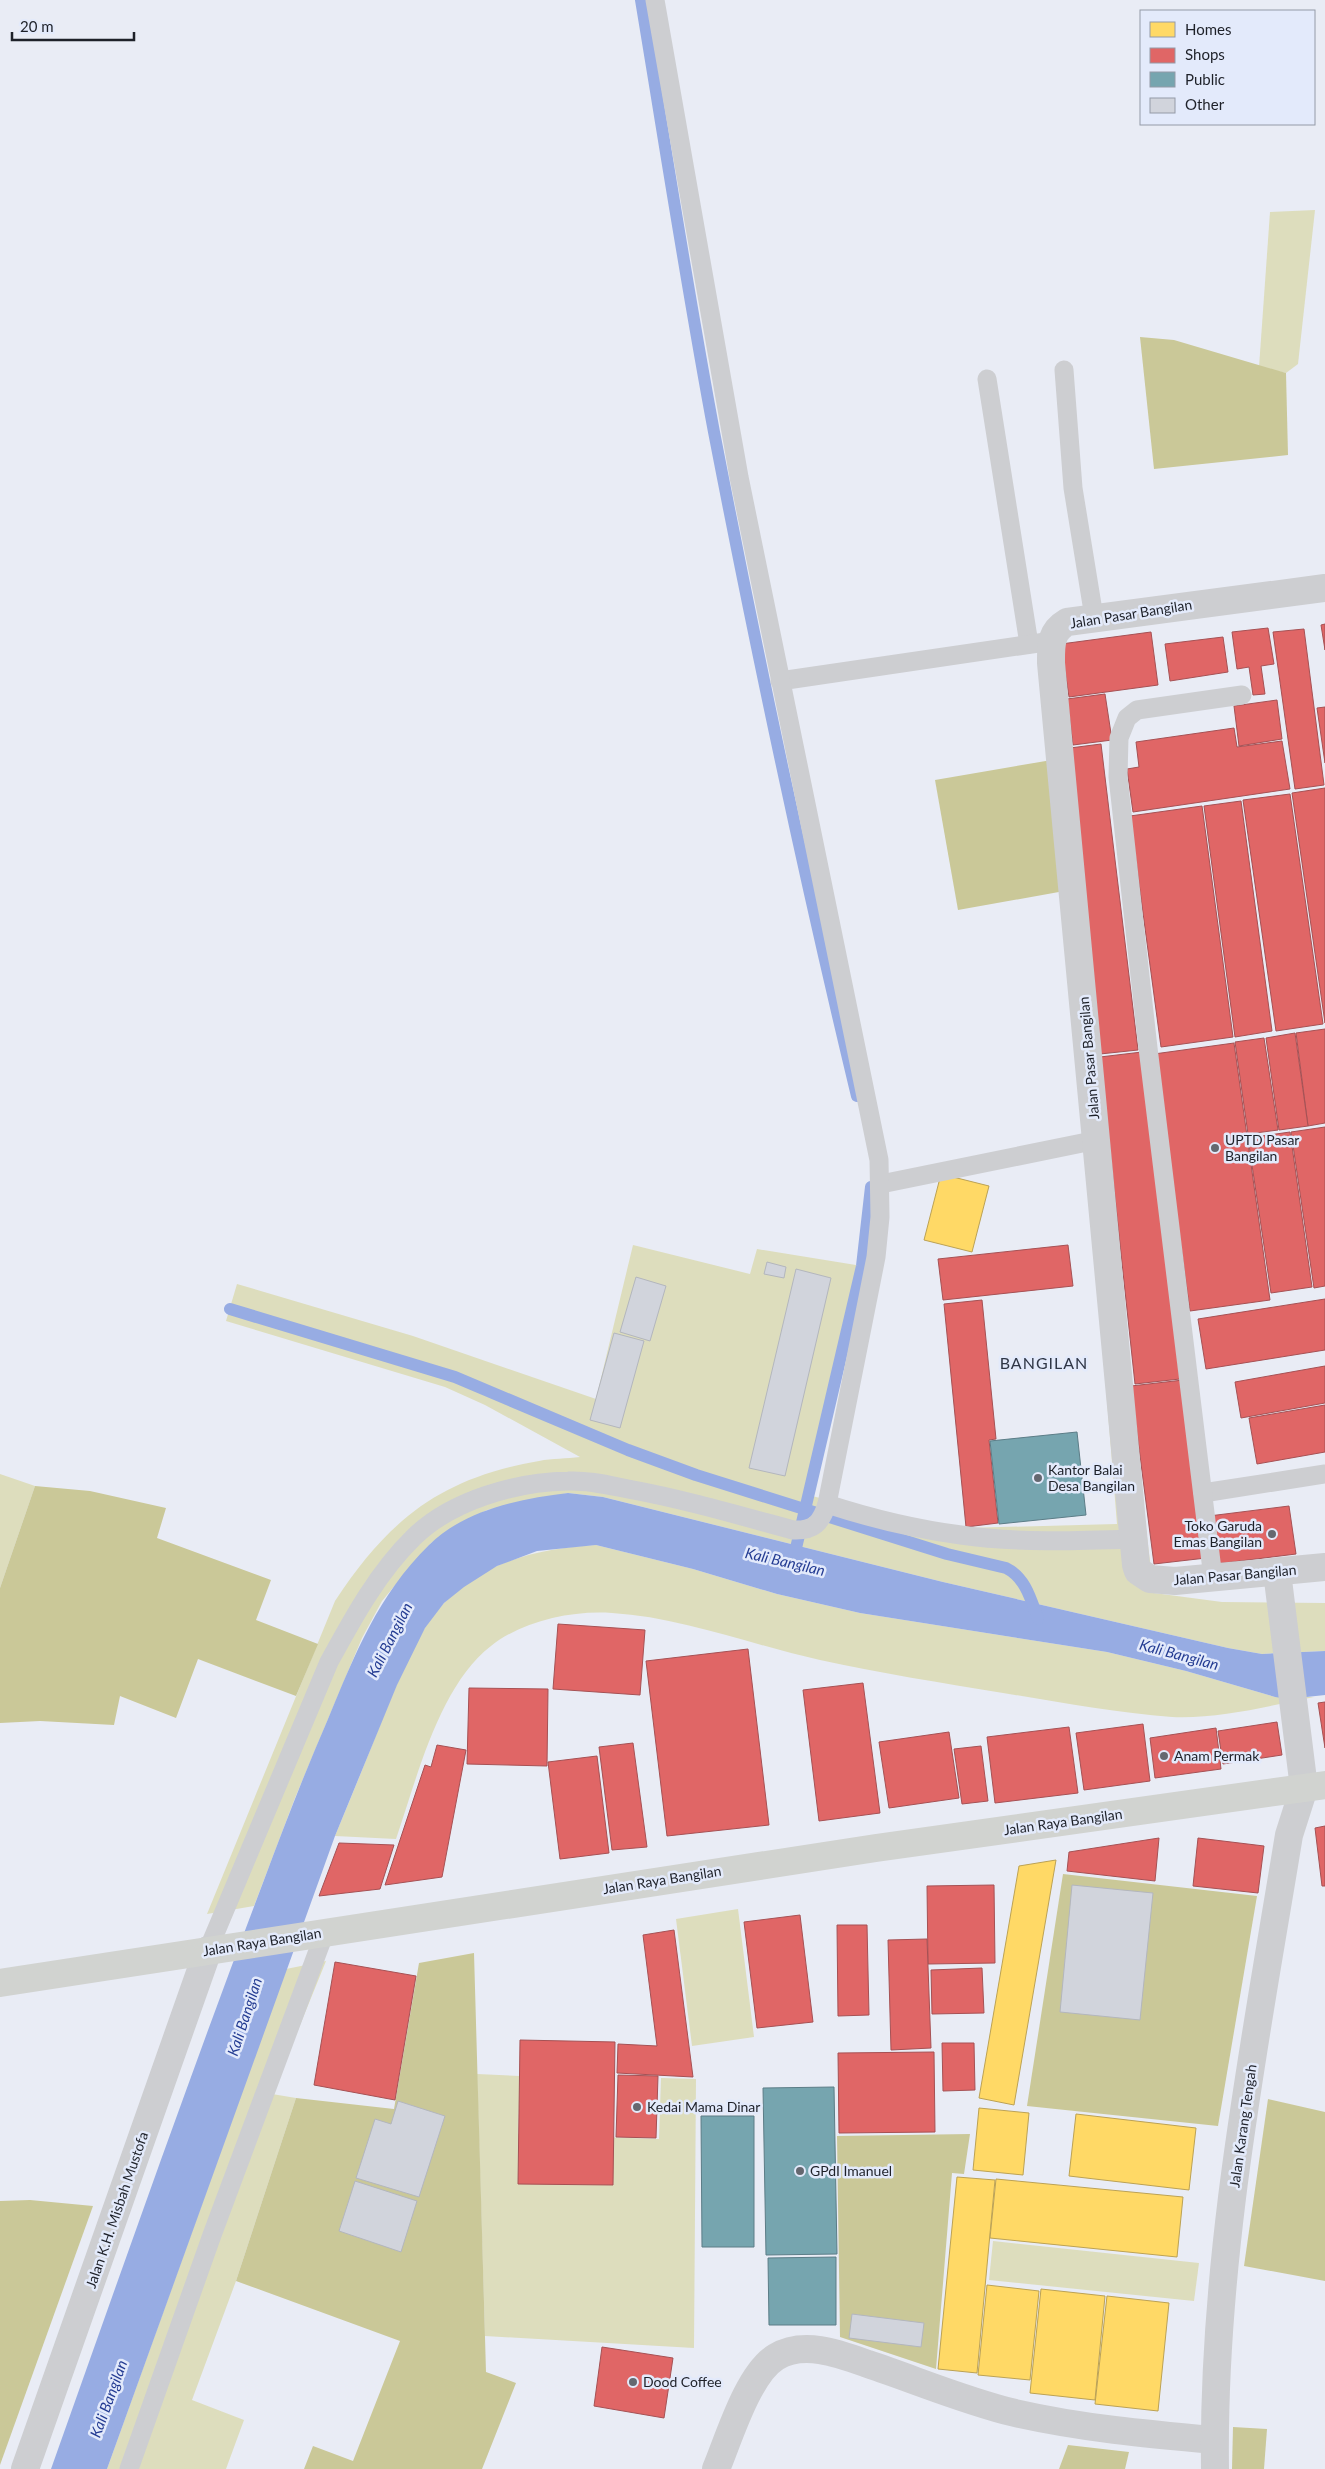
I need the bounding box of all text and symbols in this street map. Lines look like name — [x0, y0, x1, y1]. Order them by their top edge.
scale bar — [12, 10, 135, 42]
legend — [1140, 10, 1315, 125]
text: 20 m — [20, 17, 54, 35]
text: Homes — [1185, 20, 1231, 38]
text: Shops — [1185, 45, 1225, 63]
text: Public — [1185, 70, 1225, 88]
text: Other — [1185, 95, 1225, 113]
street label: Jalan Pasar Bangilan — [1069, 595, 1193, 632]
street label: Jalan Pasar Bangilan — [1075, 996, 1102, 1120]
place label: UPTD Pasar Bangilan — [1225, 1131, 1299, 1164]
marker: UPTD Pasar Bangilan — [1209, 1142, 1221, 1154]
district label: BANGILAN — [1000, 1353, 1088, 1372]
place label: Kantor Balai Desa Bangilan — [1048, 1461, 1135, 1494]
marker: Kantor Balai Desa Bangilan — [1032, 1472, 1044, 1484]
place label: Toko Garuda Emas Bangilan — [1174, 1517, 1262, 1550]
marker: Toko Garuda Emas Bangilan — [1266, 1528, 1278, 1540]
water label: Kali Bangilan — [744, 1543, 827, 1579]
street label: Jalan Pasar Bangilan — [1173, 1561, 1297, 1588]
water label: Kali Bangilan — [363, 1599, 416, 1680]
water label: Kali Bangilan — [1138, 1635, 1221, 1673]
place label: Anam Permak — [1174, 1747, 1260, 1764]
marker: Anam Permak — [1158, 1750, 1170, 1762]
street label: Jalan Raya Bangilan — [1002, 1805, 1123, 1838]
street label: Jalan Raya Bangilan — [601, 1862, 722, 1897]
street label: Jalan Raya Bangilan — [201, 1924, 322, 1959]
water label: Kali Bangilan — [223, 1975, 265, 2058]
street label: Jalan Karang Tengah — [1225, 2063, 1260, 2189]
place label: Kedai Mama Dinar — [647, 2098, 760, 2115]
marker: Kedai Mama Dinar — [631, 2101, 643, 2113]
street label: Jalan K.H. Misbah Mustofa — [82, 2129, 151, 2290]
place label: GPdI Imanuel — [810, 2162, 892, 2179]
marker: GPdI Imanuel — [794, 2165, 806, 2177]
water label: Kali Bangilan — [86, 2357, 130, 2440]
place label: Dood Coffee — [643, 2373, 722, 2390]
marker: Dood Coffee — [627, 2376, 639, 2388]

